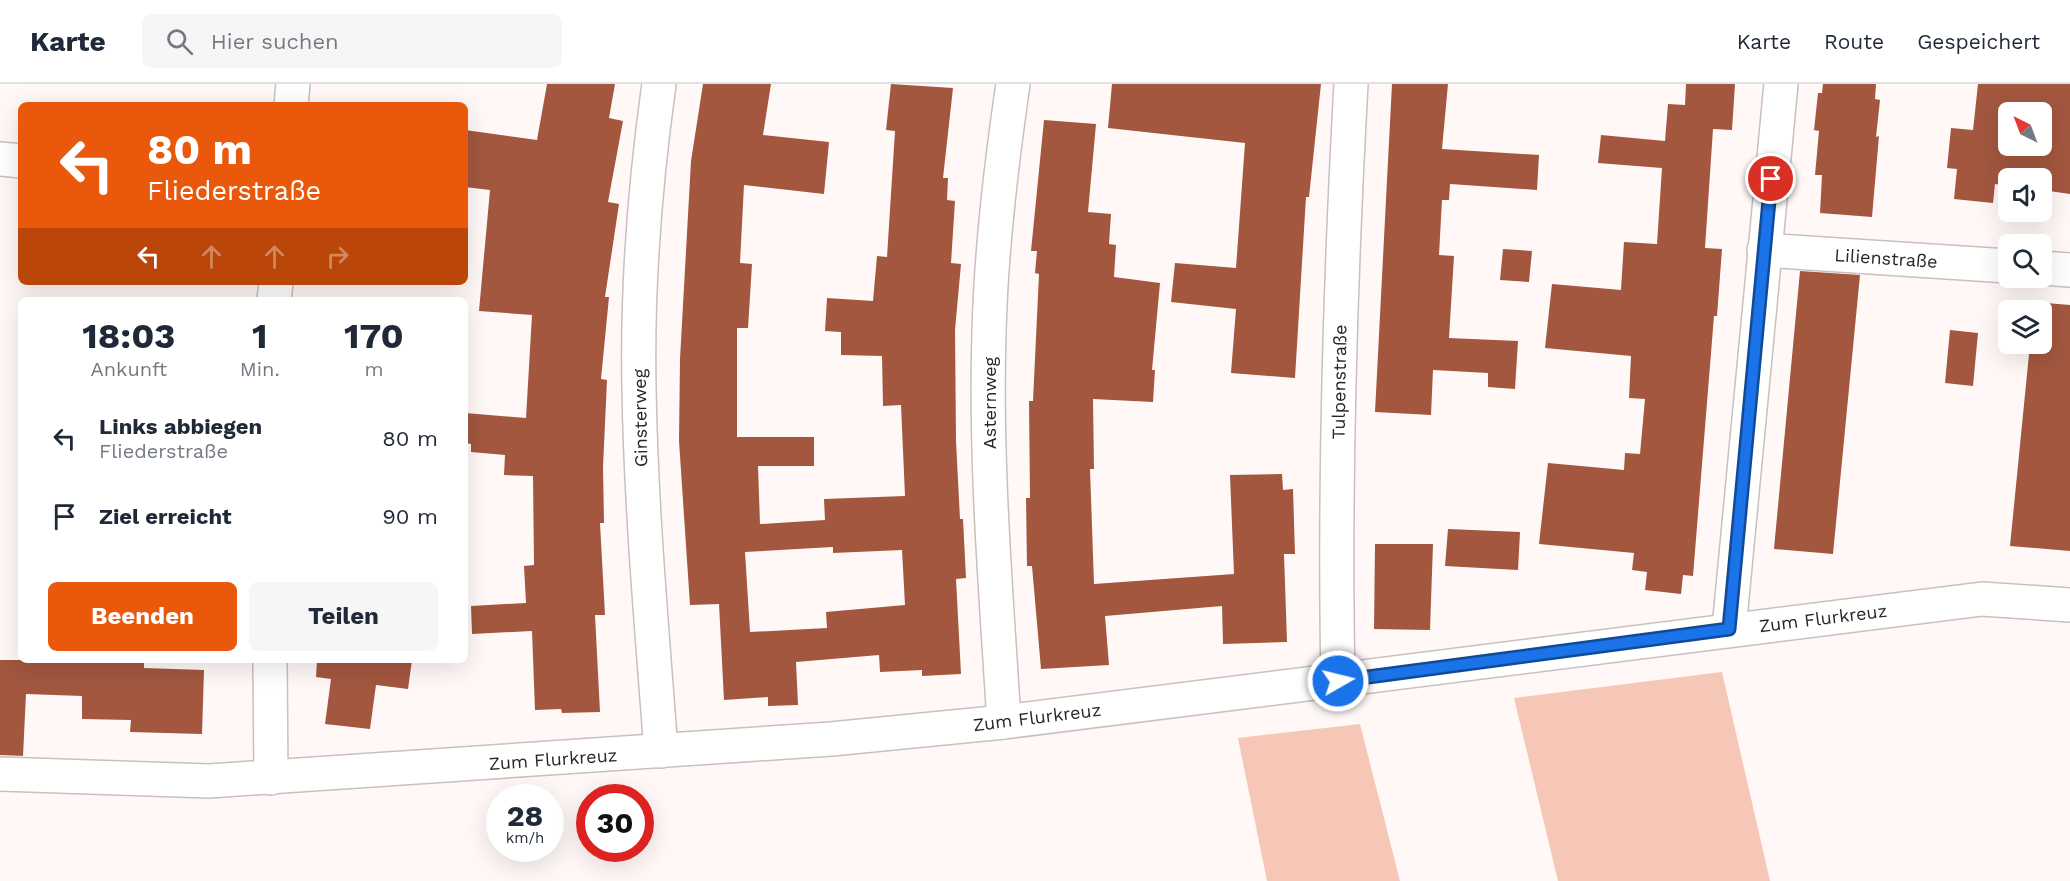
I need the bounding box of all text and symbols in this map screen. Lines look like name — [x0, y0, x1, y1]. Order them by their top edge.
search box — [142, 14, 562, 68]
text: Karte — [30, 25, 106, 58]
icon: search — [163, 25, 196, 58]
text: Hier suchen — [211, 29, 339, 54]
text: Karte — [1737, 29, 1791, 54]
text: Route — [1824, 29, 1884, 54]
text: Gespeichert — [1917, 29, 2040, 54]
north arrow — [1998, 102, 2052, 156]
map controls — [1998, 102, 2052, 354]
text: 80 m — [147, 125, 252, 174]
icon: left — [48, 126, 126, 204]
pin — [1745, 153, 1796, 204]
icon: arrive — [1754, 162, 1787, 195]
button: sound — [1998, 168, 2052, 222]
text: Fliederstraße — [147, 175, 321, 207]
button: search — [1998, 234, 2052, 288]
icon: left — [132, 240, 165, 273]
icon: ahead — [195, 240, 228, 273]
icon: ahead — [258, 240, 291, 273]
icon: right — [321, 240, 354, 273]
street label: Lilienstraße — [1834, 244, 1938, 272]
button: layers — [1998, 300, 2052, 354]
text: 18:03 — [82, 315, 175, 357]
text: 1 — [252, 315, 268, 357]
text: 170 — [344, 315, 404, 357]
street label: Tulpenstraße — [1327, 324, 1351, 440]
street label: Asternweg — [979, 356, 1000, 449]
text: Ankunft — [90, 357, 167, 381]
text: Min. — [240, 357, 280, 381]
text: m — [364, 357, 383, 381]
street label: Ginsterweg — [629, 368, 651, 467]
text: Links abbiegen — [99, 414, 262, 439]
icon: left — [48, 422, 81, 455]
text: 80 m — [382, 426, 438, 451]
text: Fliederstraße — [99, 439, 228, 463]
icon: arrive — [48, 500, 81, 533]
text: Ziel erreicht — [99, 504, 232, 529]
text: 90 m — [382, 504, 438, 529]
button: Beenden — [48, 582, 237, 651]
button: Teilen — [249, 582, 438, 651]
street label: Zum Flurkreuz — [1758, 600, 1888, 636]
position arrow — [1306, 649, 1370, 713]
street label: Zum Flurkreuz — [972, 699, 1102, 735]
street label: Zum Flurkreuz — [488, 744, 618, 774]
speed limit sign: 30 — [576, 784, 654, 862]
text: 28 — [507, 798, 543, 833]
text: km/h — [506, 829, 544, 847]

